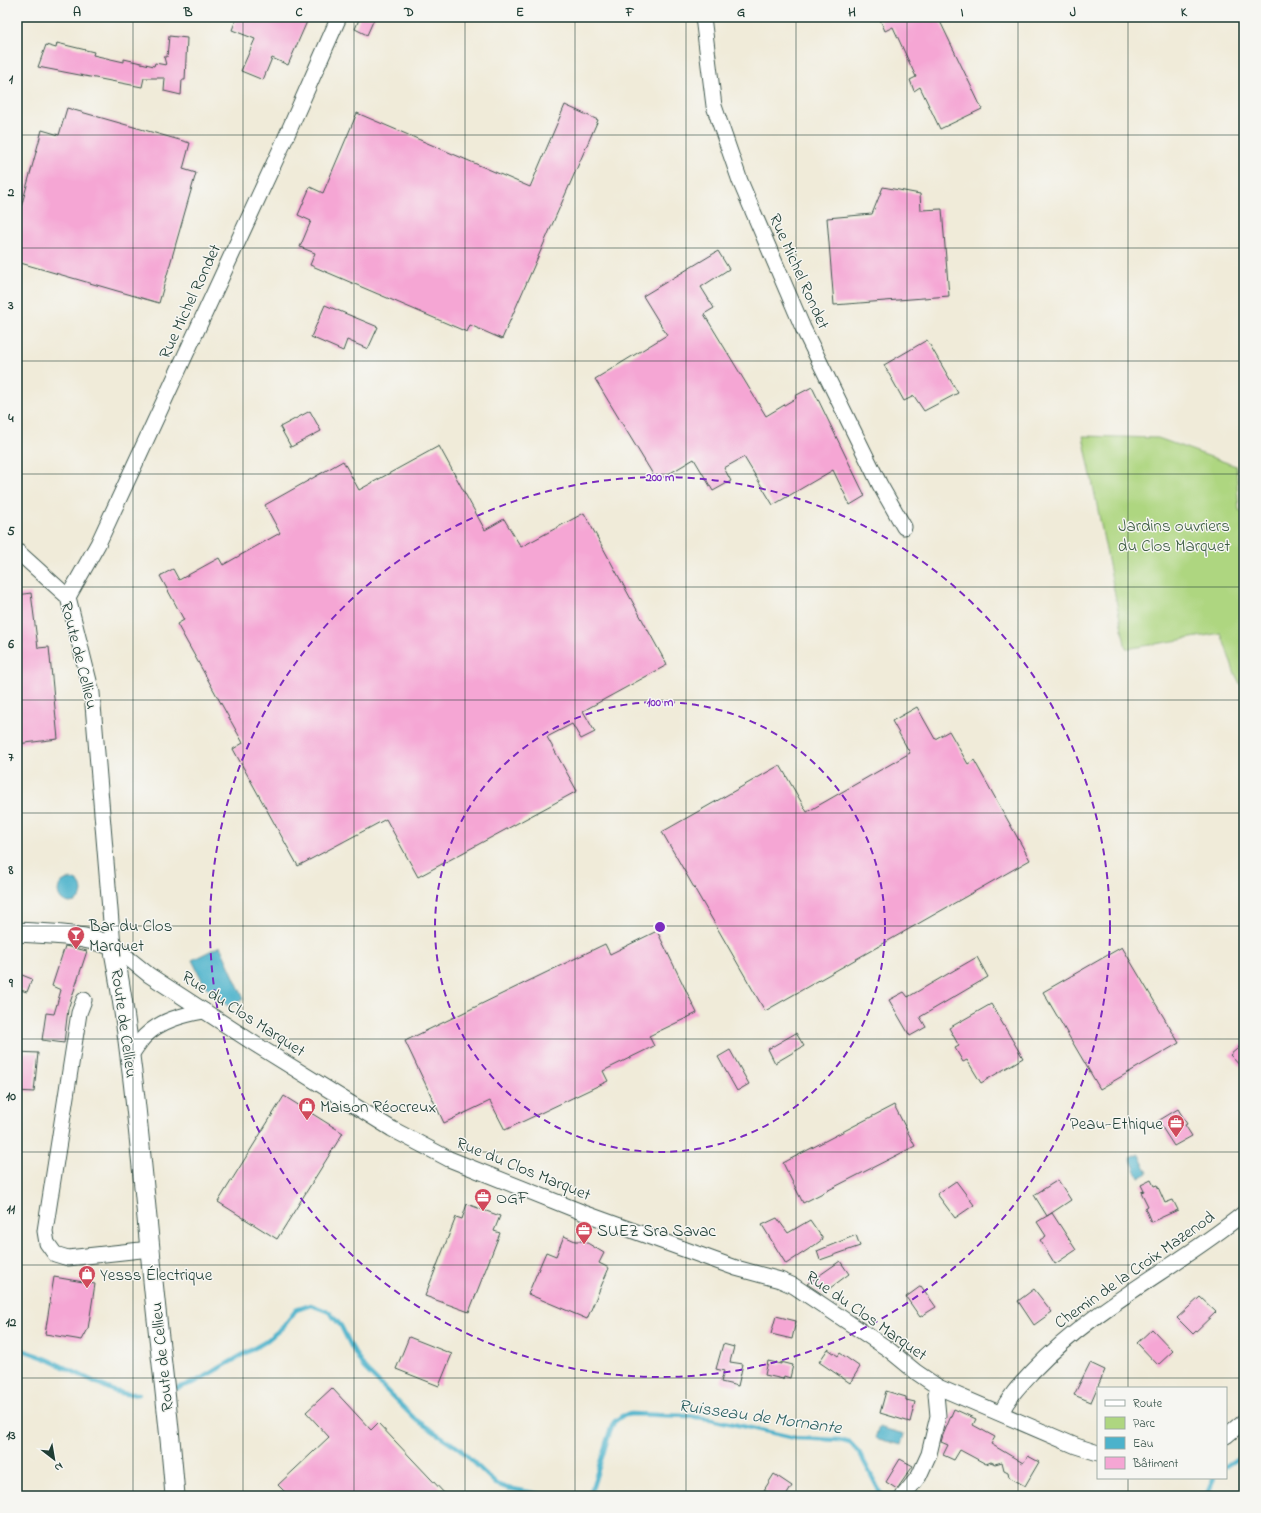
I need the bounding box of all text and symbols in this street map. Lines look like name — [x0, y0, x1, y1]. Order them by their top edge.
text: A — [73, 3, 81, 22]
text: B — [183, 3, 193, 22]
text: C — [295, 3, 303, 22]
text: D — [403, 3, 414, 22]
text: E — [516, 3, 524, 22]
text: F — [625, 3, 635, 22]
text: G — [737, 3, 745, 22]
text: H — [848, 3, 856, 22]
text: I — [960, 3, 964, 22]
text: J — [1070, 3, 1076, 22]
text: K — [1181, 3, 1188, 22]
text: 1 — [9, 70, 14, 89]
text: 2 — [7, 183, 15, 202]
street label: Rue Michel Rondet — [762, 210, 835, 334]
street label: Rue Michel Rondet — [153, 240, 228, 363]
text: 3 — [7, 296, 14, 315]
text: 4 — [7, 409, 14, 428]
text: 200 m — [645, 469, 675, 487]
park label: Jardins ouvriers du Clos Marquet — [1118, 514, 1230, 559]
text: 5 — [7, 522, 15, 541]
street label: Route de Cellieu — [53, 599, 104, 712]
text: 6 — [7, 635, 14, 654]
text: 100 m — [647, 694, 674, 712]
text: 7 — [8, 748, 14, 767]
text: 8 — [8, 861, 14, 880]
place label: Bar du Clos Marquet — [88, 914, 172, 959]
centre of rings — [653, 920, 667, 934]
bar icon: Bar du Clos Marquet — [66, 925, 86, 950]
street label: Rue du Clos Marquet — [176, 965, 310, 1064]
street label: Route de Cellieu — [103, 967, 144, 1079]
text: 9 — [8, 974, 14, 993]
text: 10 — [6, 1087, 16, 1106]
place label: Maison Réocreux — [320, 1095, 436, 1120]
shop icon: Maison Réocreux — [297, 1096, 317, 1121]
place label: Peau-Ethique — [1070, 1112, 1163, 1137]
office icon: Peau-Ethique — [1166, 1113, 1186, 1138]
street label: Rue du Clos Marquet — [452, 1131, 595, 1208]
place label: OGF — [496, 1186, 529, 1211]
office icon: OGF — [473, 1187, 493, 1212]
text: 11 — [7, 1200, 16, 1219]
street label: Chemin de la Croix Mazenod — [1049, 1205, 1221, 1335]
place label: SUEZ Sra Savac — [597, 1219, 716, 1244]
office icon: SUEZ Sra Savac — [574, 1220, 594, 1245]
place label: Yesss Électrique — [100, 1263, 213, 1288]
shop icon: Yesss Électrique — [77, 1264, 97, 1289]
street label: Rue du Clos Marquet — [800, 1265, 932, 1368]
street label: Route de Cellieu — [144, 1301, 181, 1413]
text: 12 — [6, 1313, 17, 1332]
legend — [1097, 1387, 1227, 1479]
water label: Ruisseau de Mornante — [677, 1394, 844, 1442]
text: Route — [1133, 1395, 1163, 1413]
text: Parc — [1133, 1415, 1155, 1433]
text: 13 — [6, 1426, 16, 1445]
text: Eau — [1133, 1435, 1154, 1453]
north arrow — [34, 1439, 74, 1479]
text: Bâtiment — [1132, 1455, 1178, 1473]
text: N — [51, 1458, 66, 1475]

